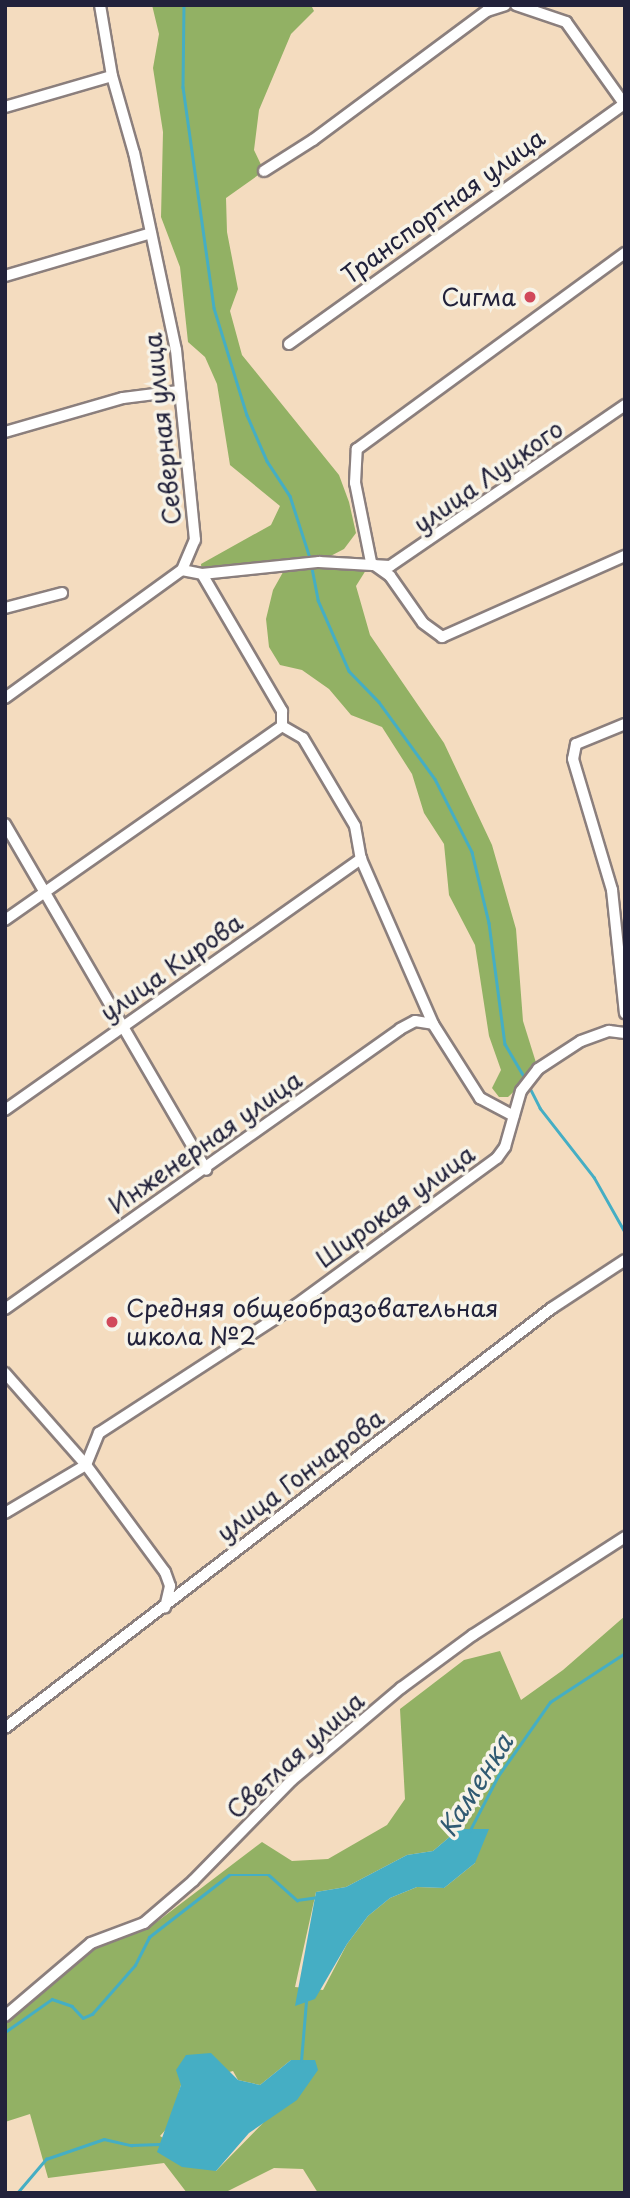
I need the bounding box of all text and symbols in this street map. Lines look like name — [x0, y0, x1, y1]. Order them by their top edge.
street label: Транспортная улица — [335, 122, 551, 290]
place label: Сигма — [441, 283, 516, 311]
marker: Сигма — [522, 289, 538, 305]
street label: Северная улица — [138, 331, 186, 527]
street label: улица Луцкого — [407, 413, 569, 539]
street label: улица Кирова — [94, 907, 248, 1027]
street label: Инженерная улица — [102, 1064, 308, 1220]
street label: Широкая улица — [310, 1138, 480, 1274]
place label: Средняя общеобразовательная школа №2 — [126, 1294, 499, 1350]
marker: Средняя общеобразовательная школа №2 — [104, 1314, 120, 1330]
street label: улица Гончарова — [210, 1402, 390, 1548]
street label: Светлая улица — [220, 1686, 370, 1824]
water label: Каменка — [431, 1728, 519, 1842]

